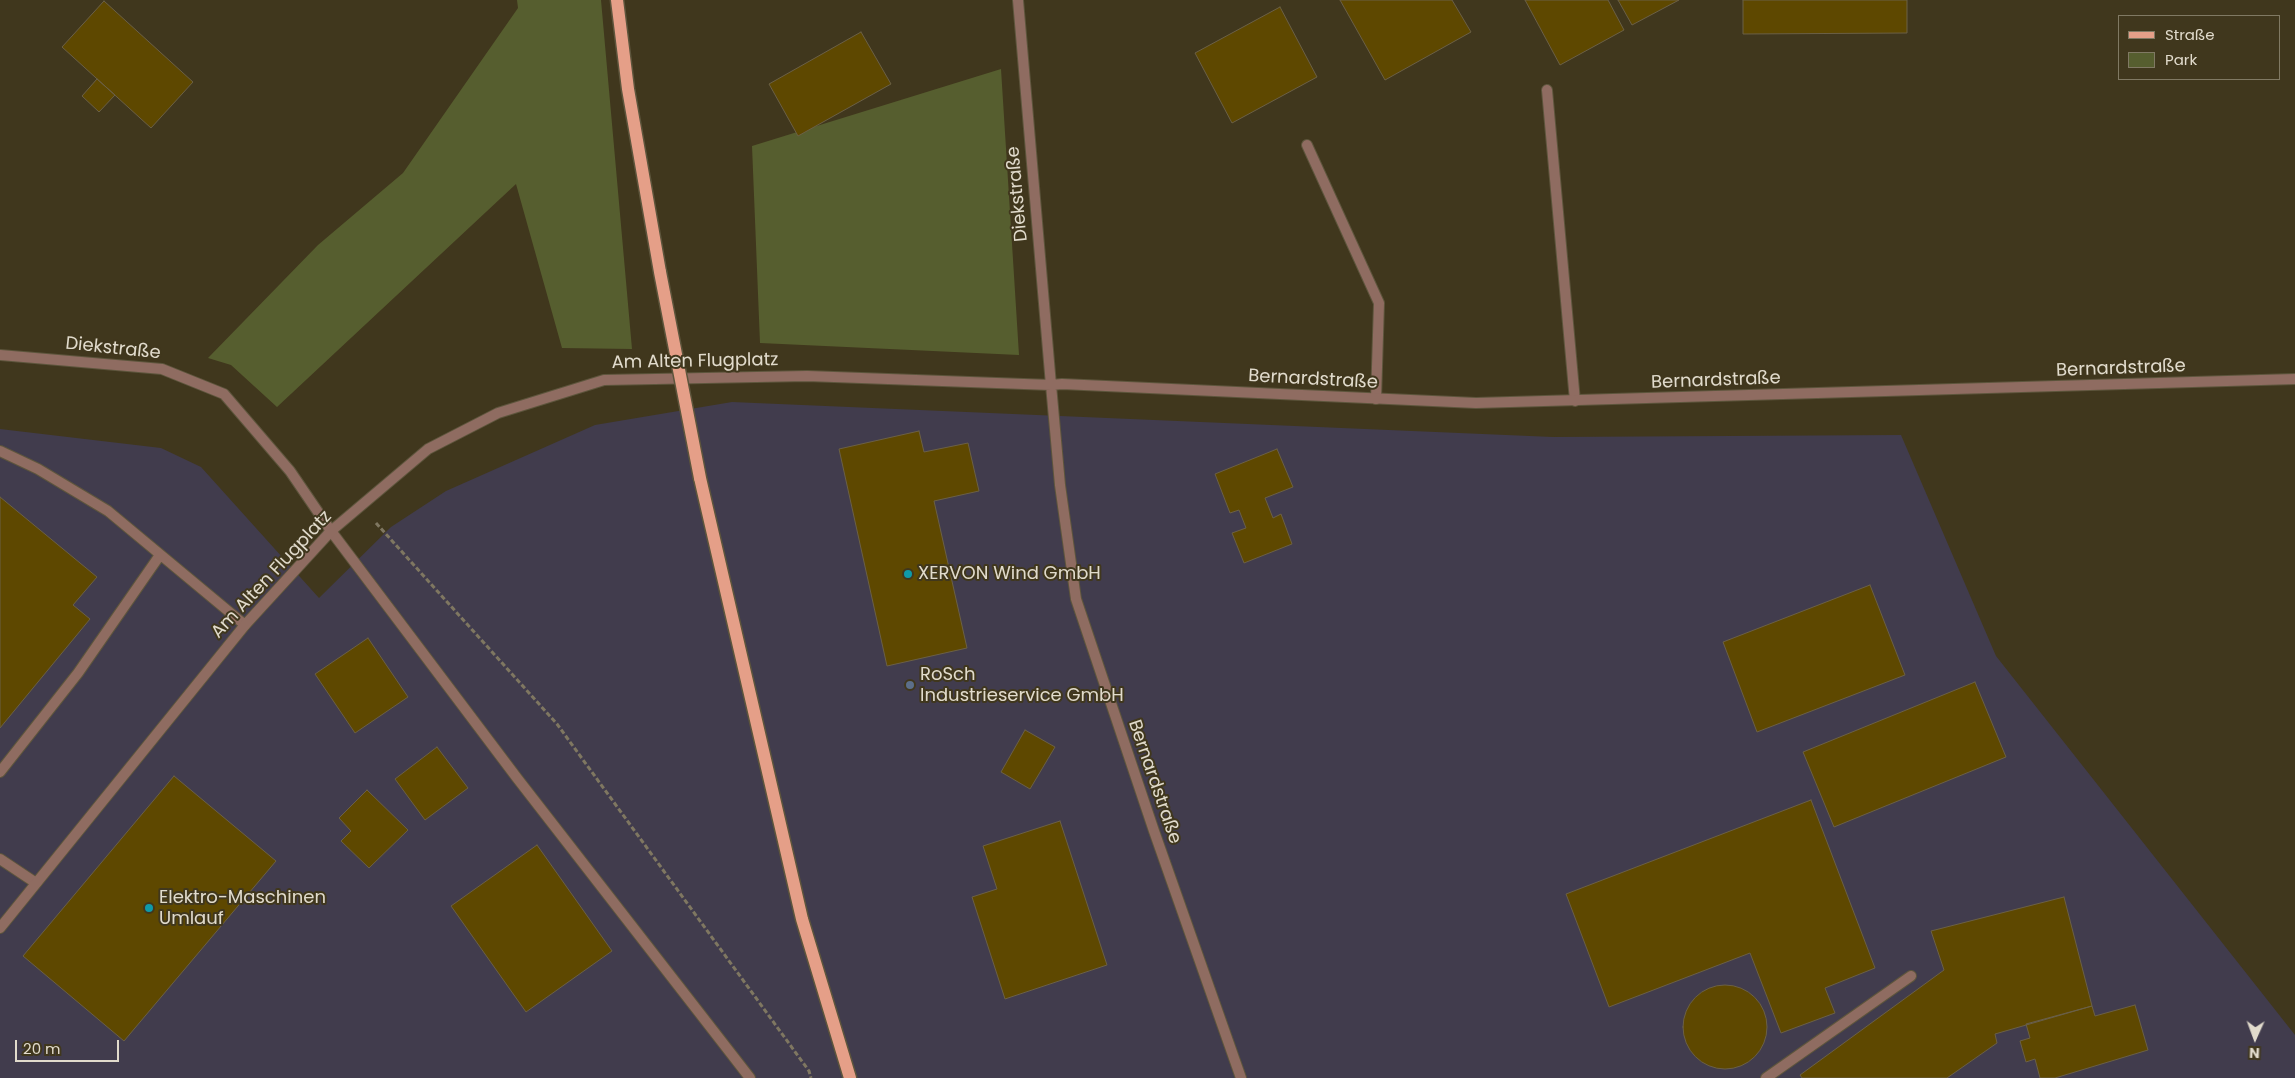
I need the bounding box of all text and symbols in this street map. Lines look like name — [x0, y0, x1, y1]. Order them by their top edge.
legend — [2118, 15, 2280, 80]
text: Straße — [2165, 24, 2215, 45]
text: Park — [2165, 49, 2197, 70]
street label: Diekstraße — [1003, 145, 1033, 243]
street label: Diekstraße — [64, 333, 162, 365]
street label: Am Alten Flugplatz — [611, 350, 779, 374]
street label: Bernardstraße — [2056, 356, 2186, 382]
street label: Bernardstraße — [1248, 366, 1378, 394]
street label: Bernardstraße — [1651, 368, 1781, 394]
street label: Am Alten Flugplatz — [207, 507, 337, 643]
place label: XERVON Wind GmbH — [918, 563, 1101, 585]
marker: XERVON Wind GmbH — [902, 568, 914, 580]
place label: RoSch Industrieservice GmbH — [920, 664, 1124, 706]
marker: RoSch Industrieservice GmbH — [904, 679, 916, 691]
street label: Bernardstraße — [1123, 717, 1185, 847]
place label: Elektro-Maschinen Umlauf — [159, 887, 326, 930]
marker: Elektro-Maschinen Umlauf — [143, 902, 155, 914]
north arrow — [2230, 1013, 2280, 1063]
scale bar — [18, 1030, 121, 1062]
text: 20 m — [23, 1038, 61, 1059]
text: N — [2249, 1043, 2260, 1063]

